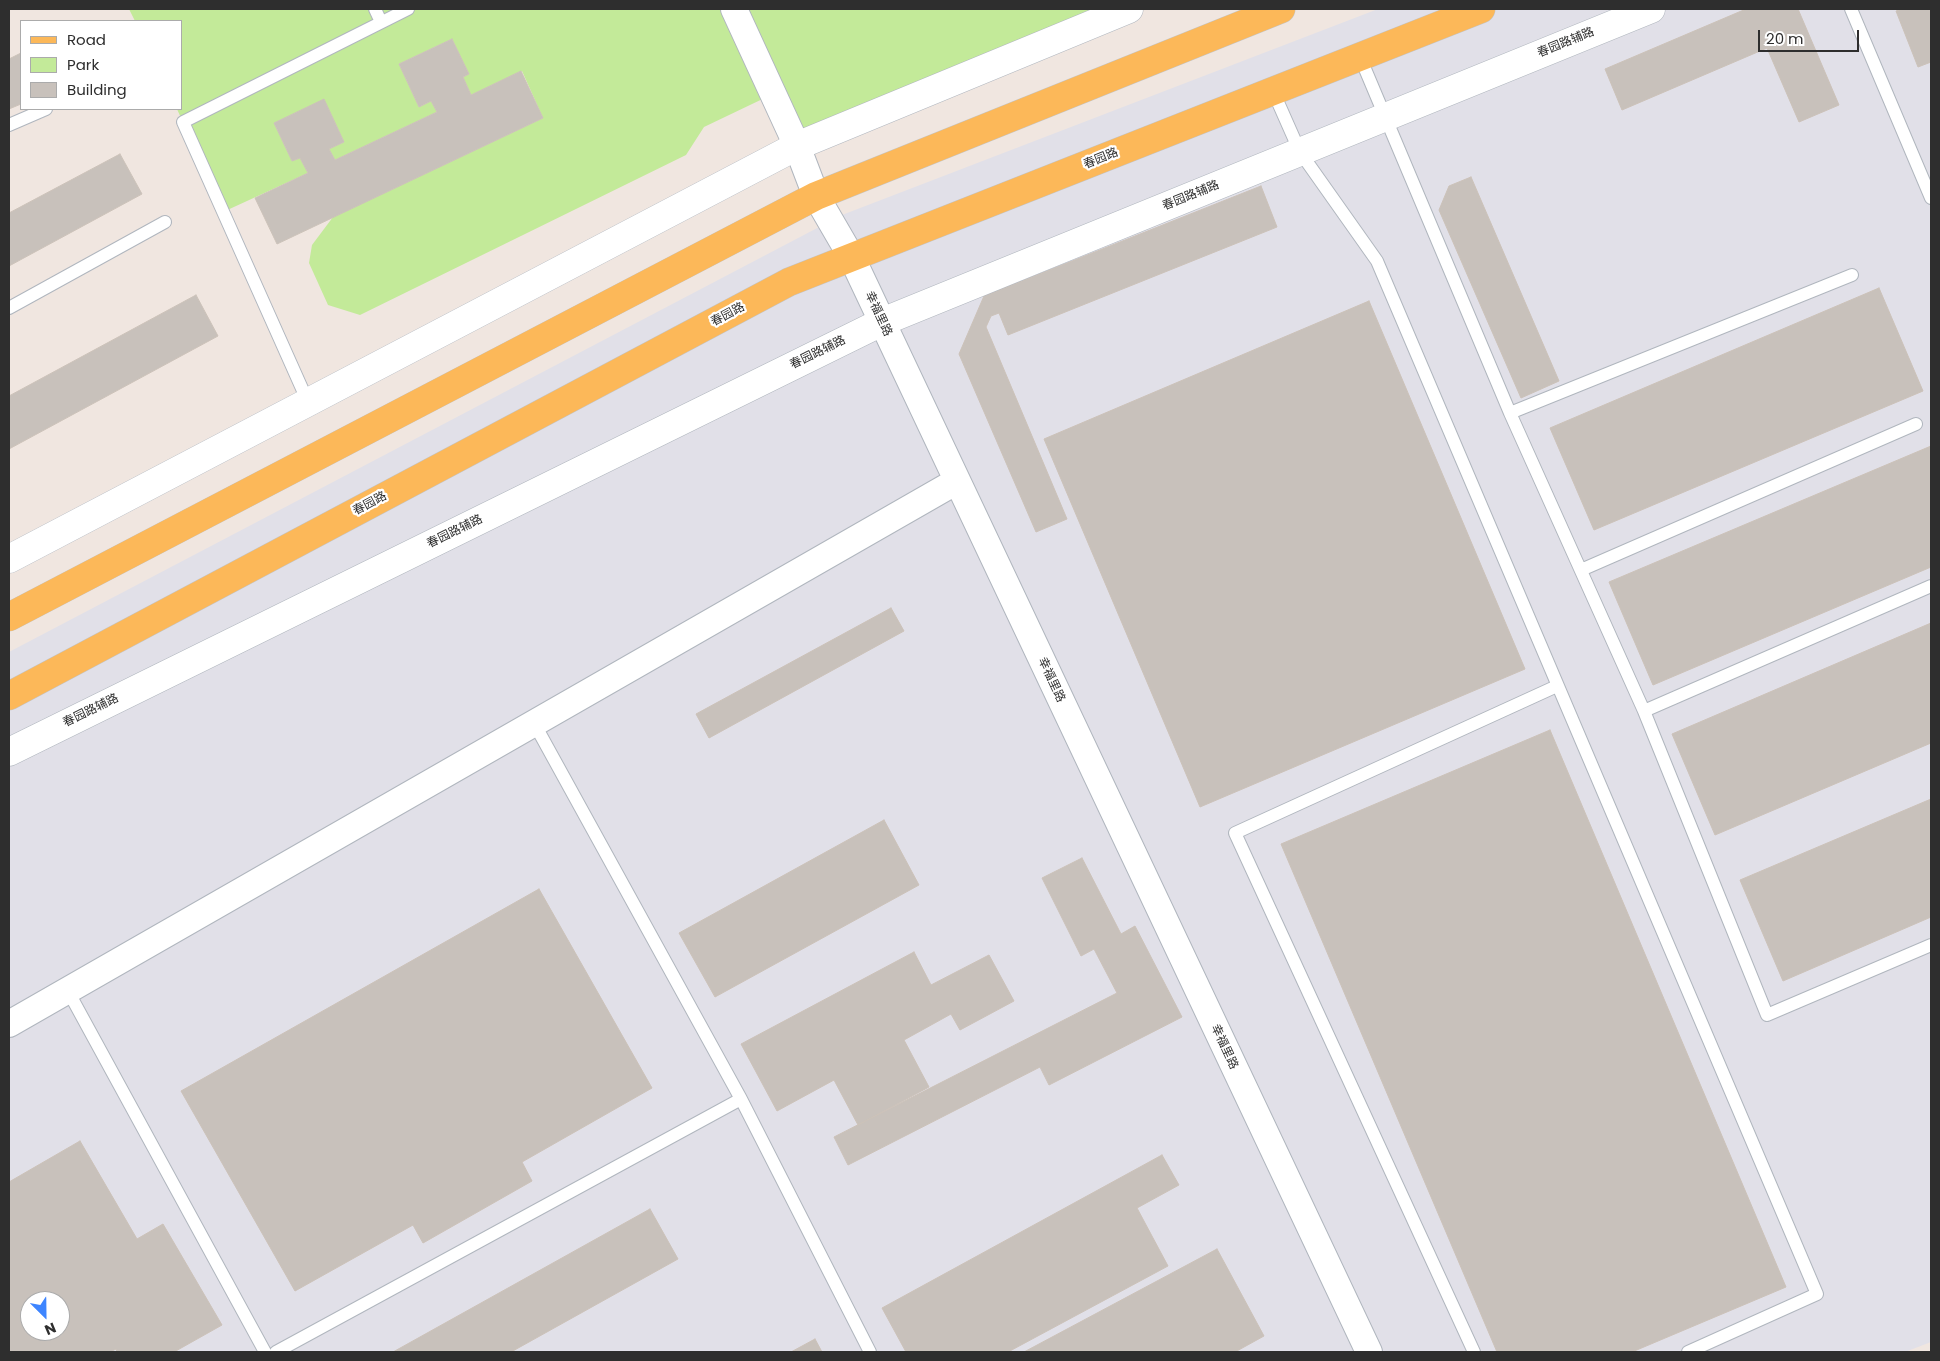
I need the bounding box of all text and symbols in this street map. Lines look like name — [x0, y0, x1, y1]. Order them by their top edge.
legend — [20, 20, 182, 110]
scale bar — [1760, 20, 1861, 52]
street label: 春园路辅路 — [1535, 25, 1597, 61]
text: 20 m — [1766, 28, 1804, 49]
text: Road — [67, 29, 106, 50]
text: Park — [67, 54, 99, 75]
text: Building — [67, 79, 127, 100]
street label: 春园路 — [1082, 146, 1120, 172]
street label: 春园路辅路 — [1160, 178, 1222, 214]
street label: 幸福里路 — [861, 289, 895, 339]
street label: 春园路 — [709, 300, 747, 330]
street label: 春园路辅路 — [788, 333, 848, 373]
street label: 春园路 — [351, 489, 389, 519]
street label: 春园路辅路 — [425, 512, 485, 552]
street label: 幸福里路 — [1034, 655, 1068, 705]
street label: 春园路辅路 — [61, 691, 121, 731]
street label: 幸福里路 — [1207, 1022, 1241, 1072]
north arrow — [20, 1291, 70, 1341]
text: N — [42, 1318, 59, 1340]

